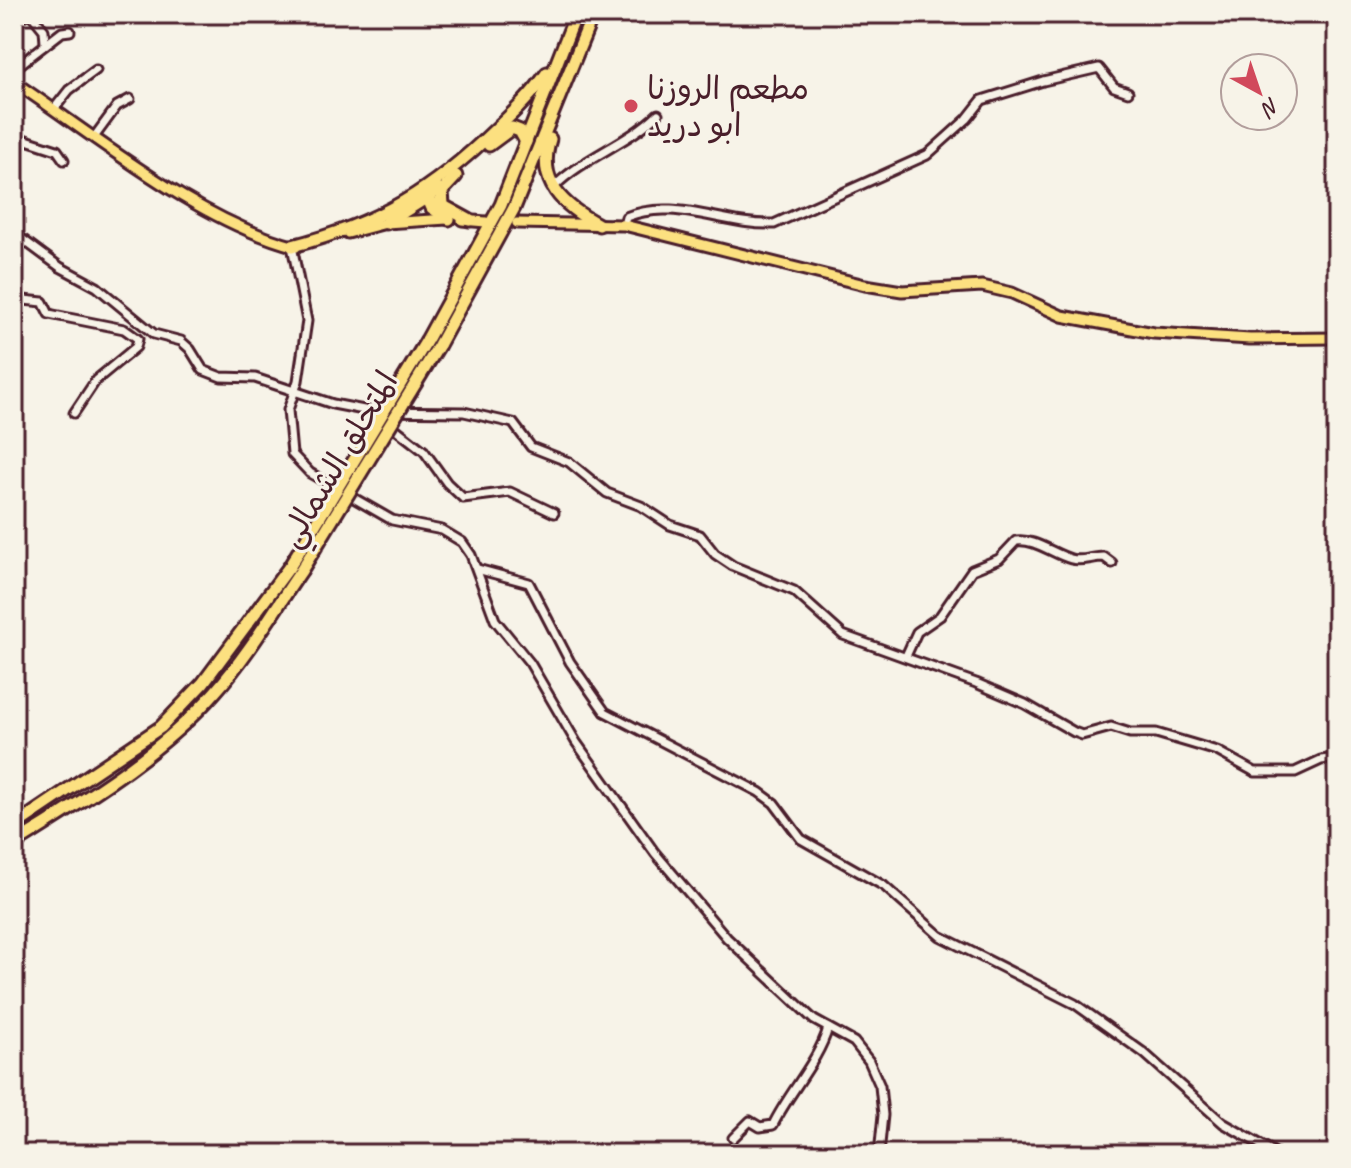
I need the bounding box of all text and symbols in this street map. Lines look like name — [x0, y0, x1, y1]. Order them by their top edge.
north arrow — [1219, 52, 1299, 132]
place label: مطعم الروزنا ابو دريد — [647, 68, 809, 146]
text: N — [1254, 91, 1285, 124]
marker: مطعم الروزنا ابو دريد — [622, 97, 640, 115]
street label: المتحلق الشمالي — [270, 364, 413, 558]

